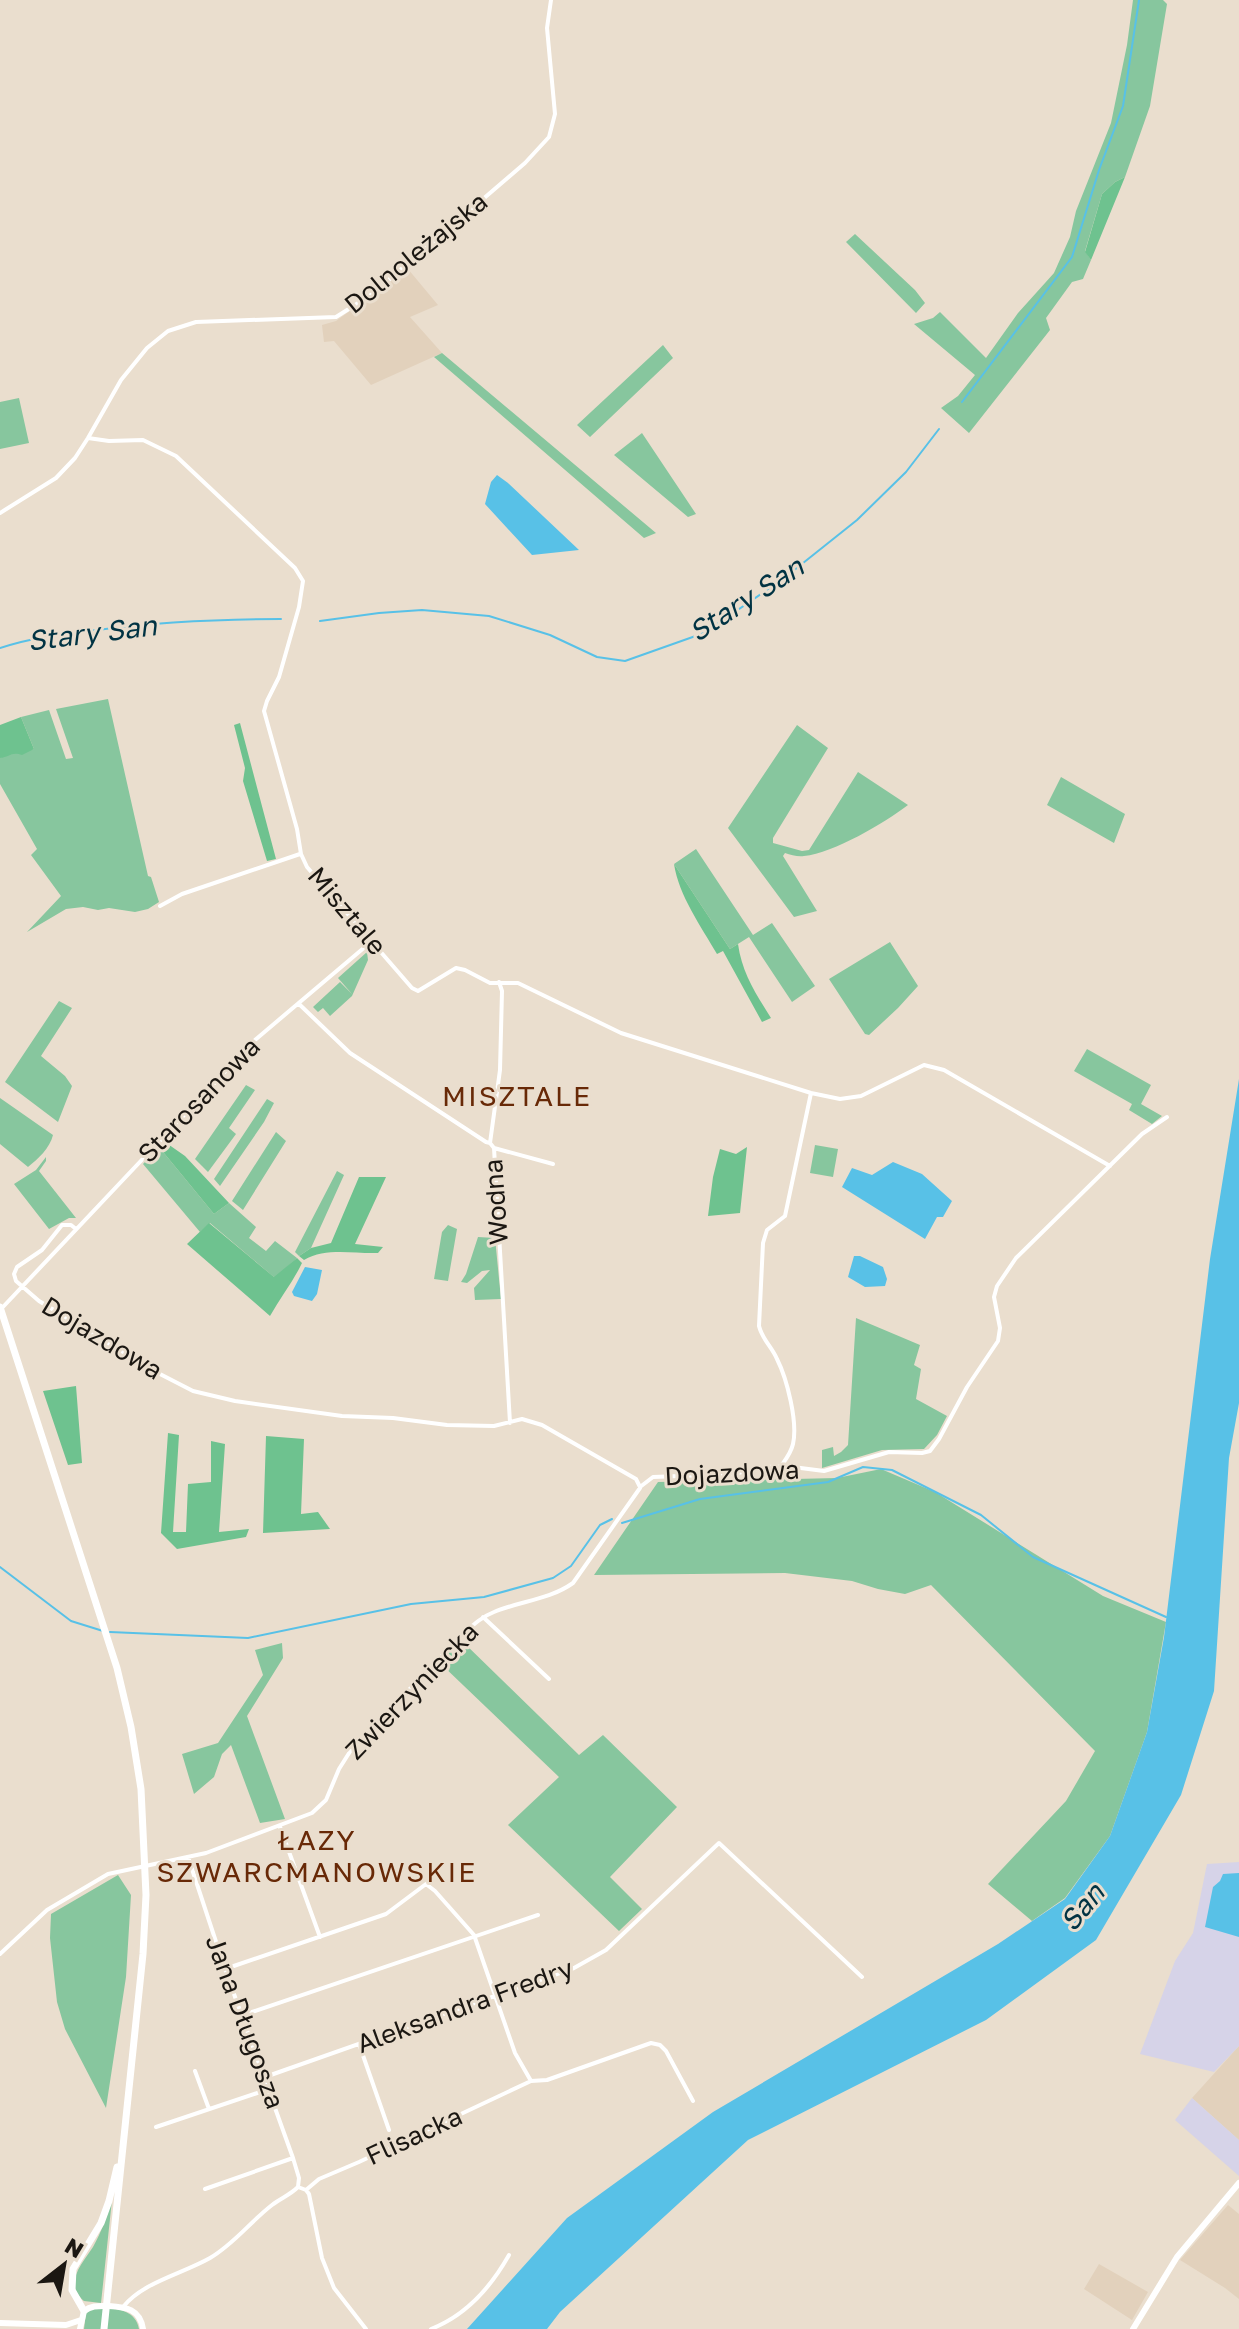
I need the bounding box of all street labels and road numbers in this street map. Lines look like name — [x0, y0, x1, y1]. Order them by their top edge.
street label: Dolnoleżajska — [338, 186, 493, 320]
street label: Misztale — [302, 860, 393, 961]
street label: Starosanowa — [131, 1031, 266, 1169]
street label: Wodna — [477, 1158, 514, 1246]
street label: Dojazdowa — [36, 1289, 168, 1386]
street label: Dojazdowa — [664, 1453, 800, 1492]
street label: Zwierzyniecka — [339, 1616, 485, 1765]
street label: Jana Długosza — [200, 1931, 291, 2113]
street label: Aleksandra Fredry — [352, 1952, 578, 2059]
street label: Flisacka — [361, 2100, 467, 2171]

